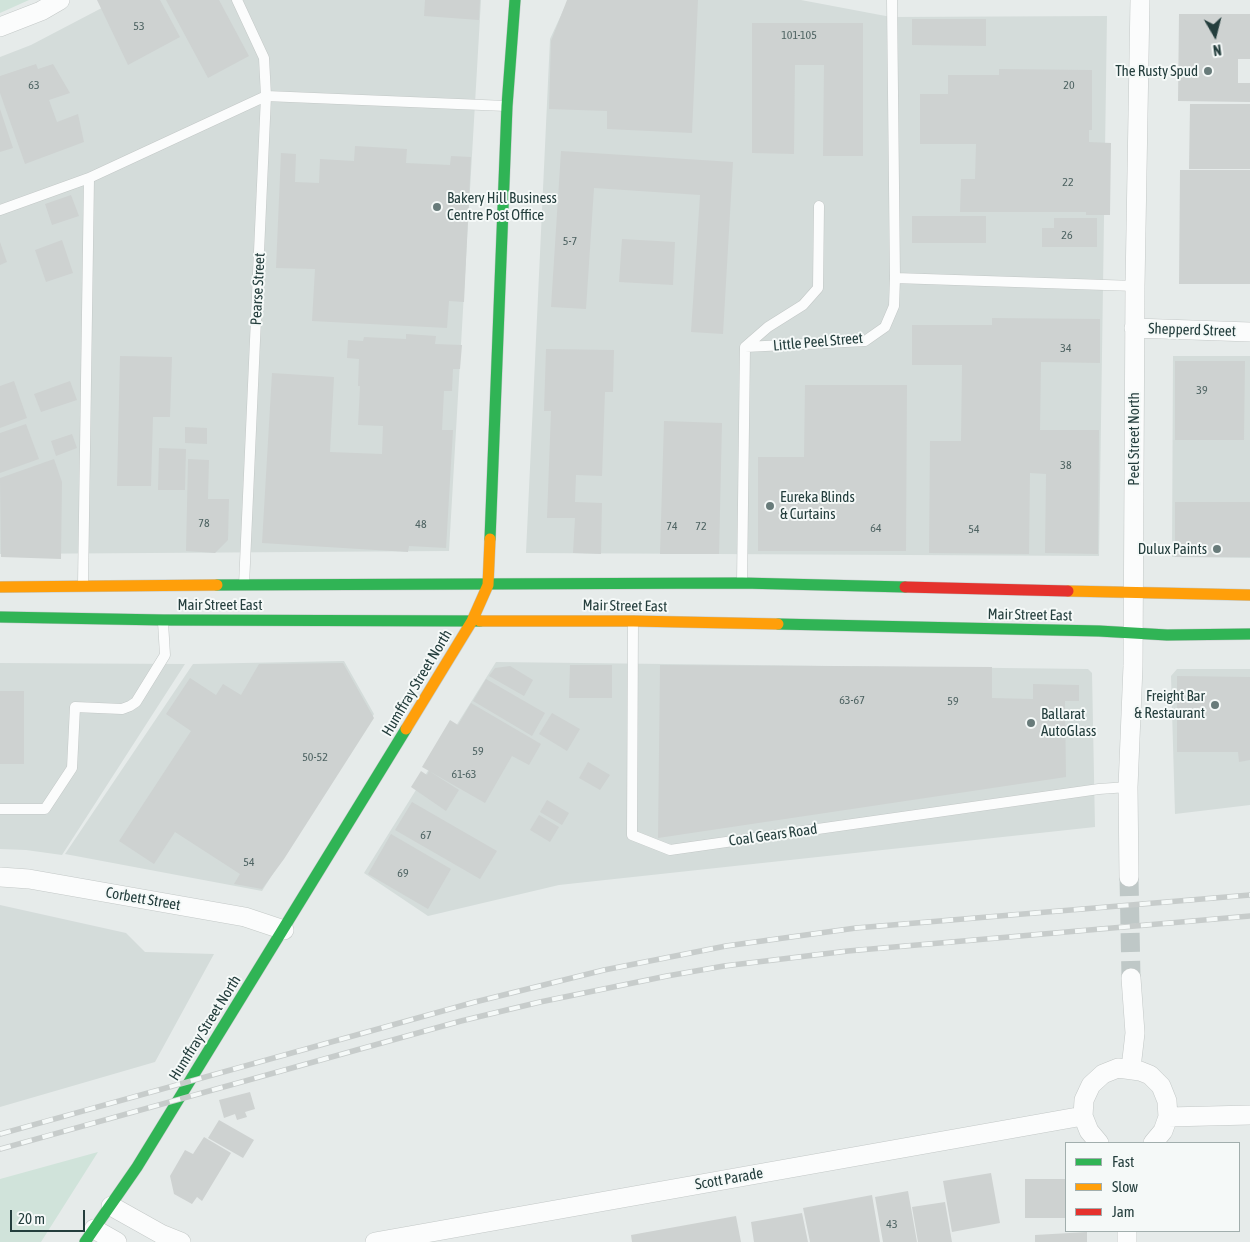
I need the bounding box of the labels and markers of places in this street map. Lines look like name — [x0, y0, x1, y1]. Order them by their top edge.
place label: The Rusty Spud — [1115, 62, 1198, 80]
marker: The Rusty Spud — [1202, 65, 1214, 77]
place label: Bakery Hill Business Centre Post Office — [447, 189, 557, 224]
marker: Bakery Hill Business Centre Post Office — [431, 201, 443, 213]
place label: Eureka Blinds & Curtains — [780, 488, 855, 523]
marker: Eureka Blinds & Curtains — [764, 500, 776, 512]
place label: Dulux Paints — [1138, 540, 1207, 558]
marker: Dulux Paints — [1211, 543, 1223, 555]
place label: Freight Bar & Restaurant — [1134, 687, 1205, 722]
marker: Freight Bar & Restaurant — [1209, 699, 1221, 711]
place label: Ballarat AutoGlass — [1041, 705, 1096, 740]
marker: Ballarat AutoGlass — [1025, 717, 1037, 729]

